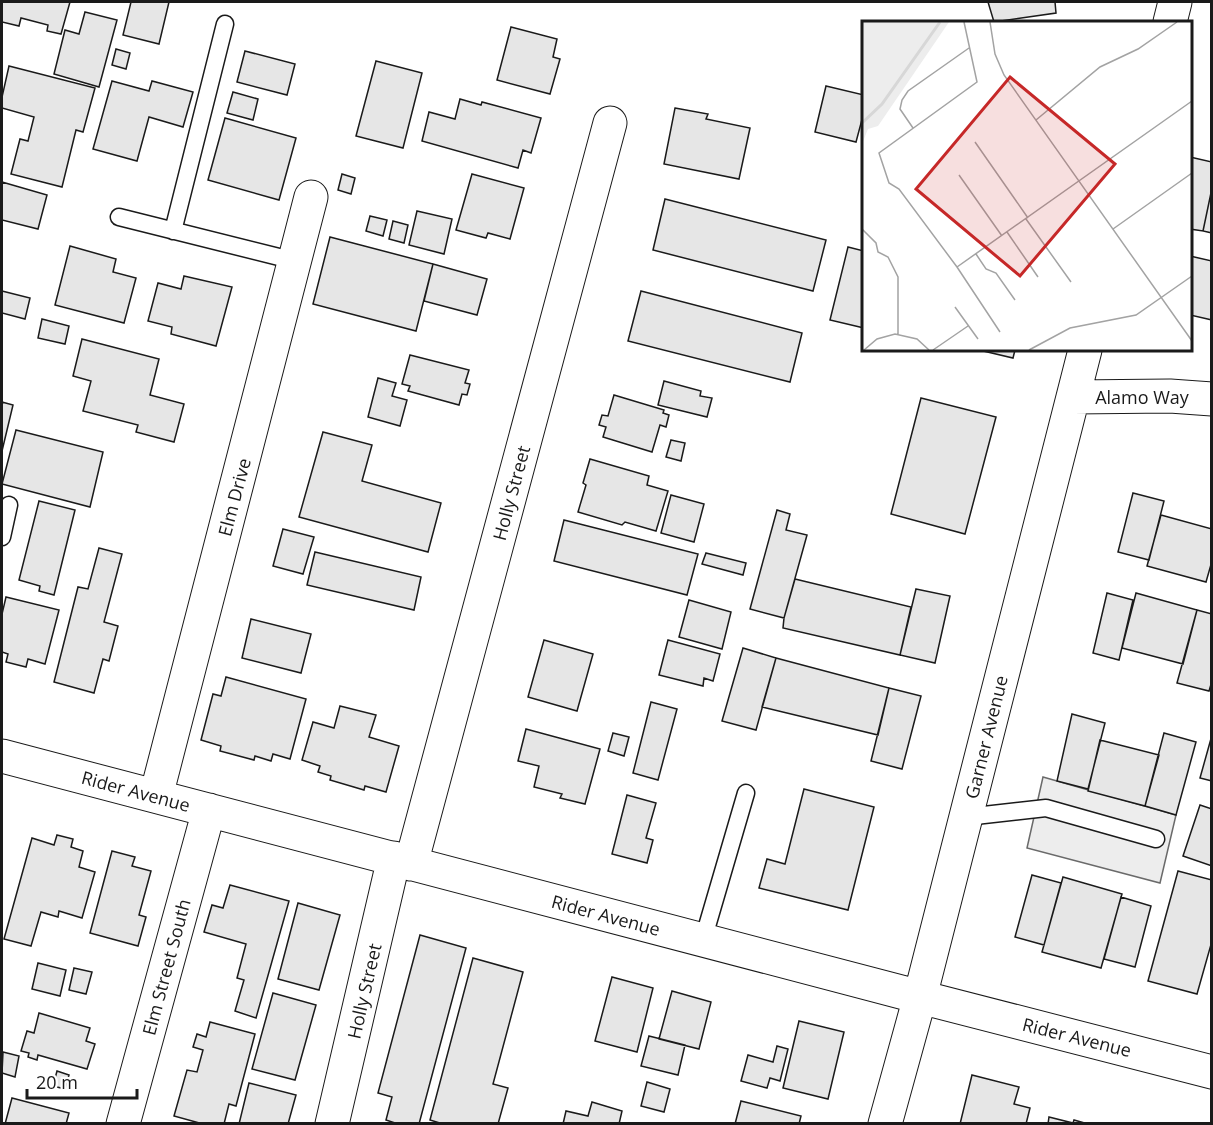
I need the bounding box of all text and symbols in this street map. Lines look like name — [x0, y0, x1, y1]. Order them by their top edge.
inset map — [862, 21, 1192, 351]
street label: Alamo Way — [1095, 385, 1190, 409]
street label: Holly Street — [487, 443, 535, 543]
street label: Elm Drive — [212, 455, 256, 539]
street label: Garner Avenue — [959, 673, 1013, 801]
street label: Rider Avenue — [79, 765, 193, 817]
street label: Rider Avenue — [549, 889, 663, 941]
street label: Elm Street South — [136, 896, 196, 1038]
street label: Holly Street — [341, 941, 387, 1041]
street label: Rider Avenue — [1020, 1012, 1134, 1062]
scale bar — [27, 1062, 136, 1100]
text: 20 m — [36, 1070, 78, 1094]

